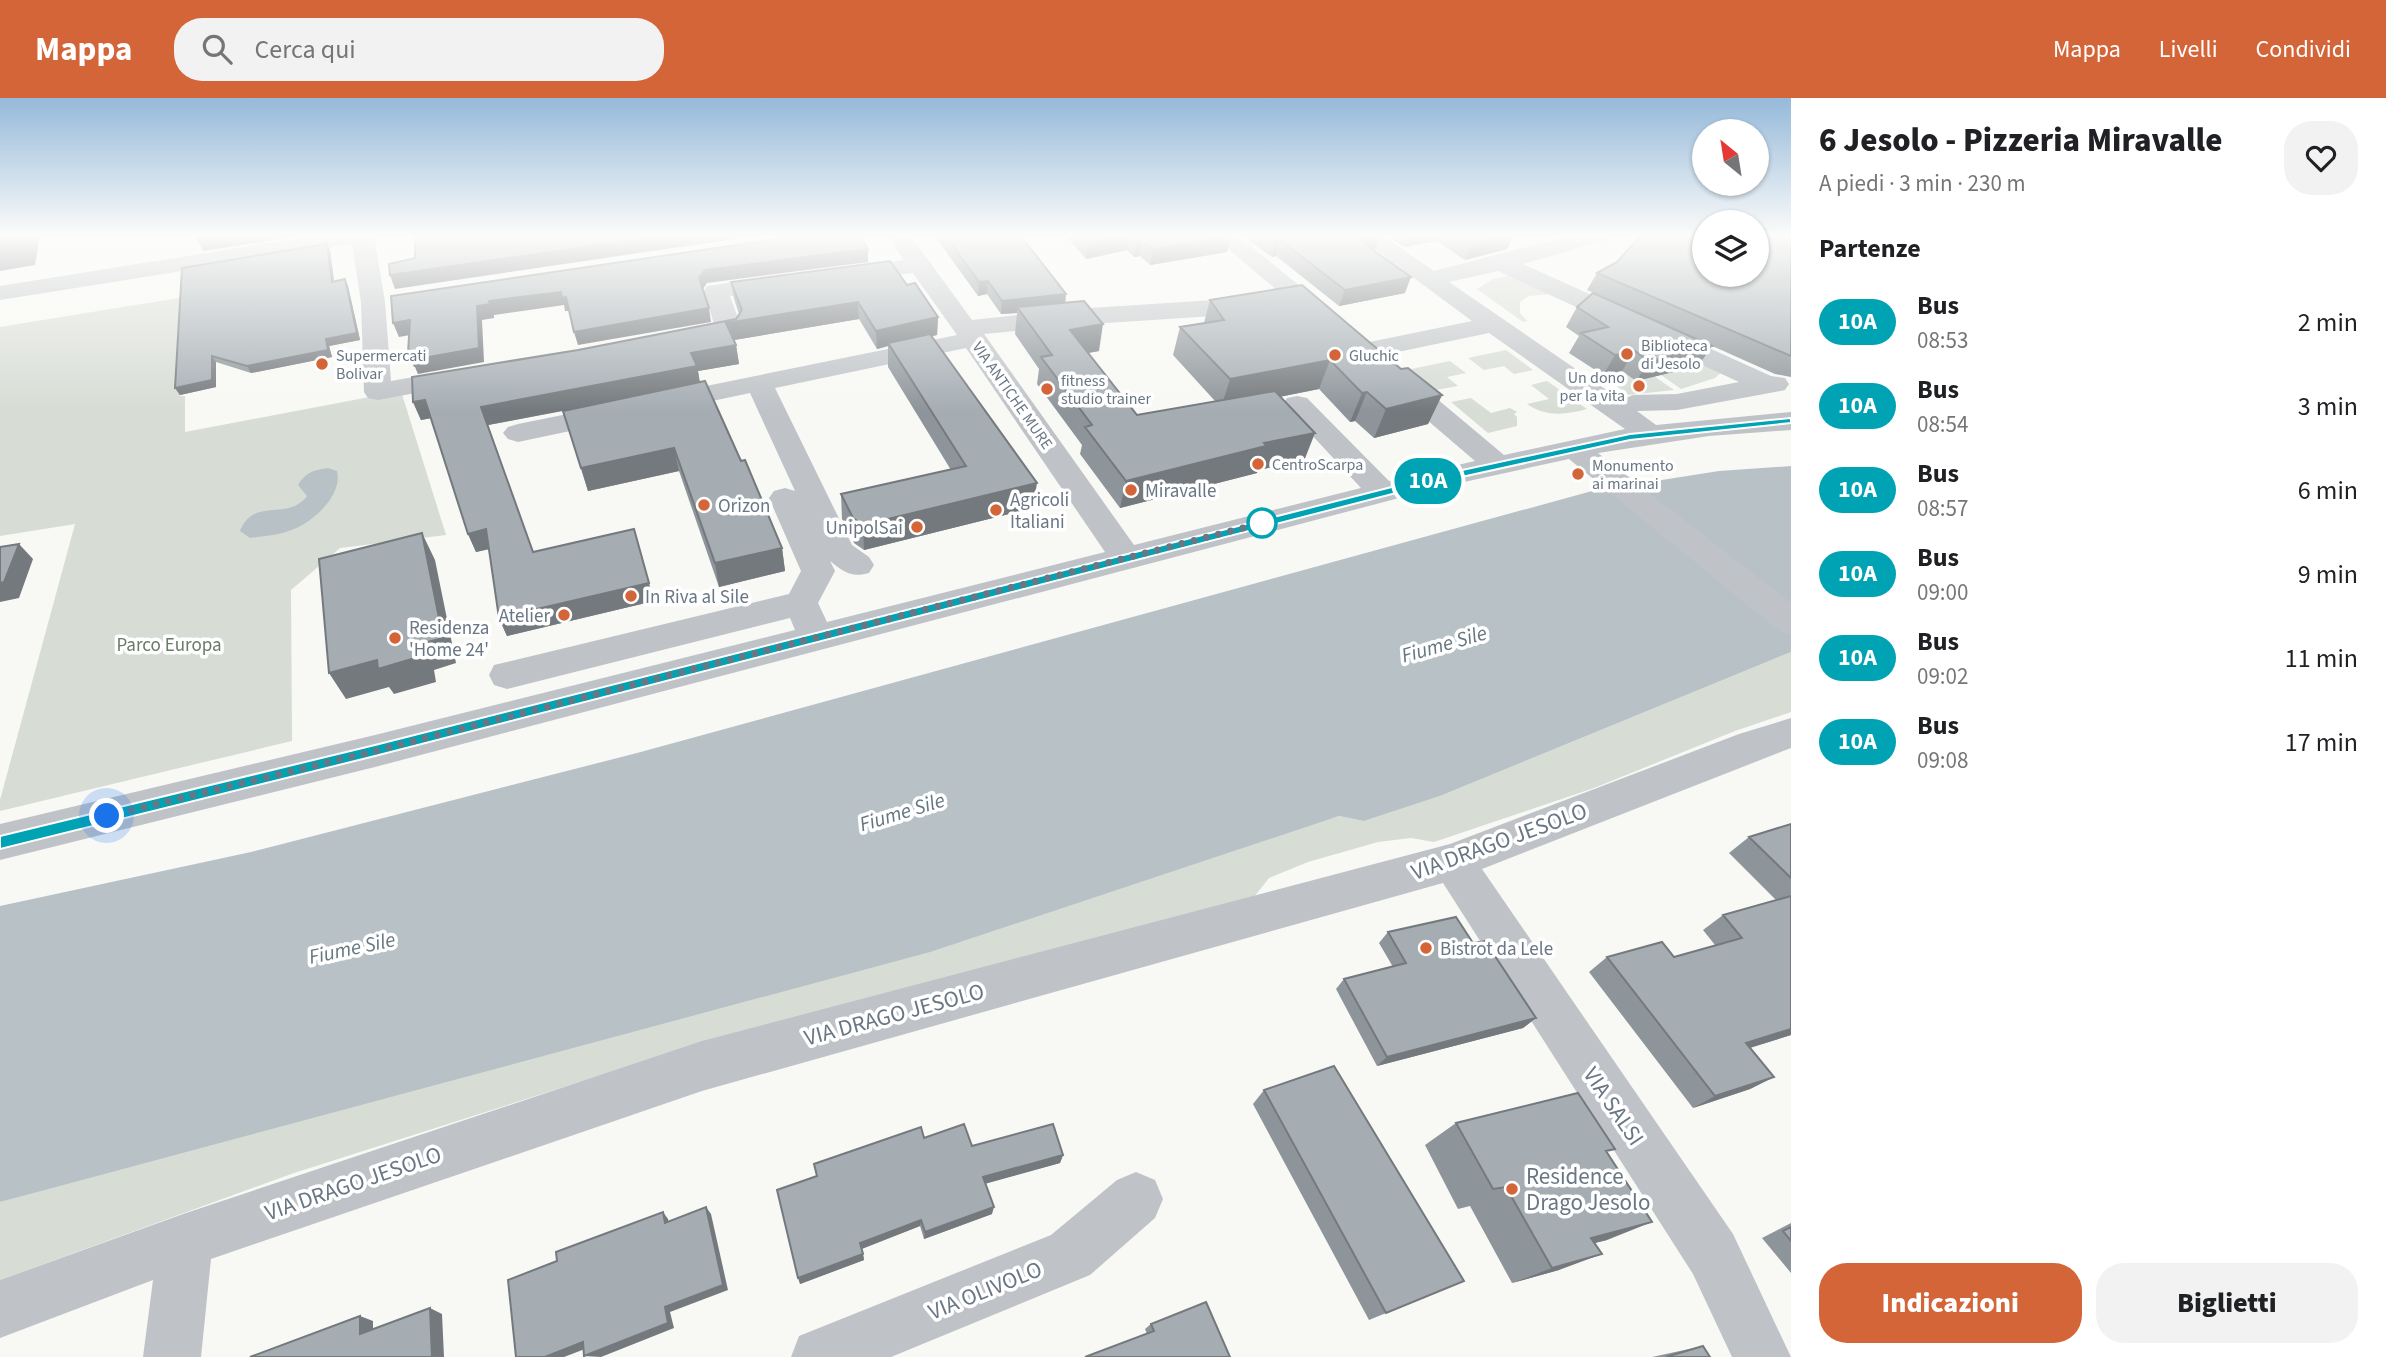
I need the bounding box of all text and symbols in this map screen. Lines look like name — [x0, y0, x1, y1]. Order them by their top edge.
search box — [174, 18, 664, 81]
text: Mappa — [35, 26, 132, 73]
icon: search — [198, 30, 236, 68]
text: Cerca qui — [254, 31, 356, 68]
text: Mappa — [2053, 32, 2121, 67]
text: Livelli — [2159, 32, 2218, 67]
text: Condividi — [2256, 32, 2351, 67]
text: 6 Jesolo - Pizzeria Miravalle — [1819, 117, 2222, 164]
north arrow — [1692, 119, 1769, 196]
map controls — [1692, 119, 1769, 287]
button: heart — [2284, 121, 2358, 195]
text: A piedi · 3 min · 230 m — [1819, 167, 2026, 200]
button: layers — [1692, 210, 1769, 287]
text: Partenze — [1819, 230, 1921, 267]
text: Bus — [1917, 287, 1959, 324]
text: 10A — [1838, 304, 1877, 339]
text: 2 min — [2298, 304, 2358, 341]
text: 08:53 — [1917, 324, 1968, 357]
place label: Biblioteca di Jesolo — [1641, 335, 1708, 375]
street label: VIA ANTICHE MURE — [967, 337, 1058, 454]
place label: Supermercati Bolivar — [336, 345, 427, 385]
place label: Gluchic — [1349, 345, 1399, 367]
marker: Biblioteca di Jesolo — [1619, 346, 1635, 362]
marker: Gluchic — [1327, 347, 1343, 363]
marker: Supermercati Bolivar — [314, 356, 330, 372]
place label: Un dono per la vita — [1560, 367, 1625, 407]
place label: fitness studio trainer — [1061, 370, 1151, 410]
text: Bus — [1917, 371, 1959, 408]
marker: Un dono per la vita — [1631, 378, 1647, 394]
marker: fitness studio trainer — [1039, 381, 1055, 397]
text: 10A — [1838, 388, 1877, 423]
text: 3 min — [2298, 388, 2358, 425]
text: 08:54 — [1917, 408, 1968, 441]
place label: CentroScarpa — [1272, 454, 1363, 476]
place label: Monumento ai marinai — [1592, 455, 1674, 495]
text: Bus — [1917, 455, 1959, 492]
marker: CentroScarpa — [1250, 456, 1266, 472]
line badge: 10A — [1388, 458, 1468, 504]
text: 10A — [1408, 463, 1448, 498]
marker: Monumento ai marinai — [1570, 466, 1586, 482]
text: 10A — [1838, 472, 1877, 507]
text: 6 min — [2298, 472, 2358, 509]
place label: Miravalle — [1145, 478, 1216, 505]
marker: Miravalle — [1123, 482, 1139, 498]
place label: Agricoli Italiani — [1010, 487, 1069, 536]
text: 08:57 — [1917, 492, 1968, 525]
place label: Orizon — [718, 493, 770, 520]
marker: Orizon — [696, 497, 712, 513]
marker: Agricoli Italiani — [988, 502, 1004, 518]
unlabelled marker — [1247, 508, 1277, 538]
place label: UnipolSai — [826, 515, 903, 542]
marker: UnipolSai — [909, 519, 925, 535]
text: Bus — [1917, 539, 1959, 576]
text: 10A — [1838, 556, 1877, 591]
text: 9 min — [2298, 556, 2358, 593]
text: 09:00 — [1917, 576, 1968, 609]
place label: In Riva al Sile — [645, 584, 749, 611]
marker: In Riva al Sile — [623, 588, 639, 604]
place label: Atelier — [499, 603, 550, 630]
marker: Atelier — [556, 607, 572, 623]
place label: Residenza 'Home 24' — [409, 615, 489, 664]
water label: Fiume Sile — [1398, 617, 1490, 671]
text: Bus — [1917, 623, 1959, 660]
marker: Residenza 'Home 24' — [387, 630, 403, 646]
park label: Parco Europa — [116, 632, 222, 659]
text: 10A — [1838, 640, 1877, 675]
text: 11 min — [2285, 640, 2358, 677]
text: 09:02 — [1917, 660, 1968, 693]
text: Bus — [1917, 707, 1959, 744]
text: 10A — [1838, 724, 1877, 759]
text: 17 min — [2285, 724, 2358, 761]
text: 09:08 — [1917, 744, 1968, 777]
water label: Fiume Sile — [856, 785, 948, 839]
street label: VIA DRAGO JESOLO — [1407, 794, 1592, 889]
your location — [89, 798, 124, 833]
water label: Fiume Sile — [306, 924, 398, 972]
place label: Bistrot da Lele — [1440, 936, 1553, 963]
marker: Bistrot da Lele — [1418, 940, 1434, 956]
street label: VIA DRAGO JESOLO — [801, 975, 988, 1054]
street label: VIA SALSI — [1575, 1060, 1652, 1152]
street label: VIA DRAGO JESOLO — [260, 1138, 446, 1229]
place label: Residence Drago Jesolo — [1526, 1160, 1650, 1219]
marker: Residence Drago Jesolo — [1504, 1181, 1520, 1197]
street label: VIA OLIVOLO — [923, 1253, 1047, 1328]
button: Indicazioni — [1819, 1263, 2082, 1343]
button: Biglietti — [2096, 1263, 2358, 1343]

